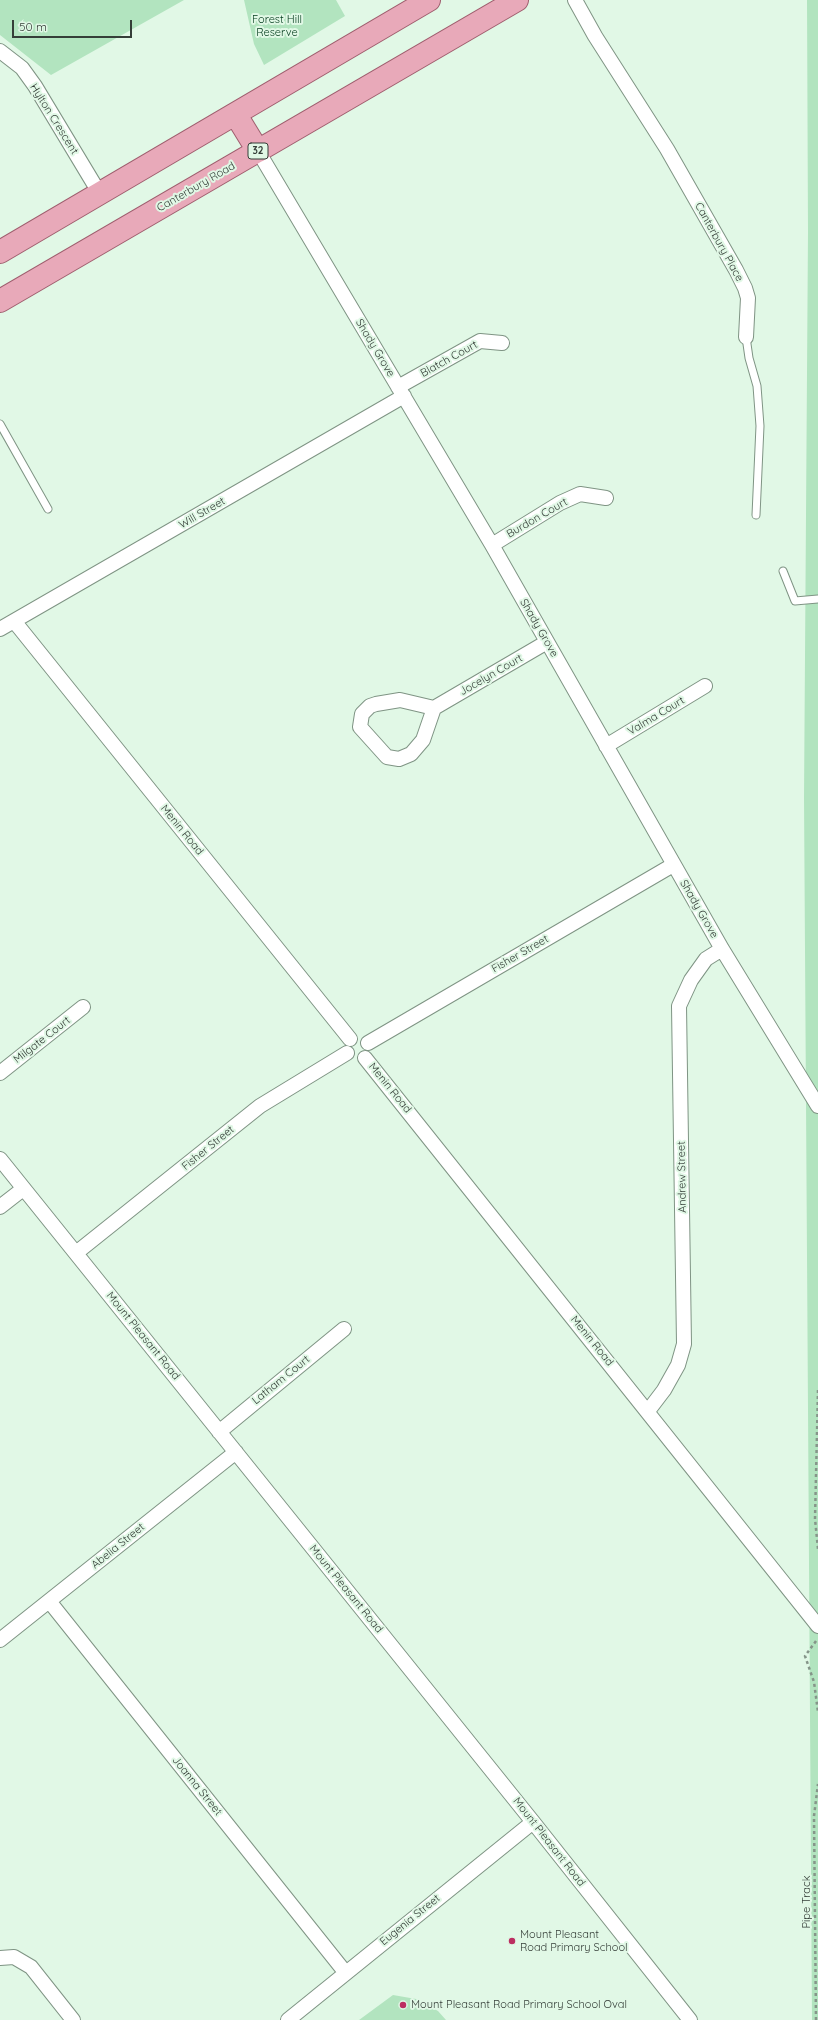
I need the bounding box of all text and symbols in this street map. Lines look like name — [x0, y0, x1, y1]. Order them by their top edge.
scale bar — [14, 12, 134, 38]
park label: Forest Hill Reserve — [252, 13, 302, 39]
text: 50 m — [19, 19, 47, 34]
street label: Hylton Crescent — [27, 81, 81, 157]
road number: 32 — [248, 143, 268, 159]
street label: Canterbury Road — [155, 159, 237, 215]
street label: Canterbury Place — [692, 200, 746, 284]
street label: Shady Grove — [353, 317, 397, 379]
street label: Blatch Court — [418, 338, 480, 380]
street label: Will Street — [177, 495, 227, 531]
street label: Burdon Court — [504, 495, 570, 541]
street label: Shady Grove — [517, 596, 561, 660]
street label: Jocelyn Court — [457, 652, 525, 698]
street label: Valma Court — [625, 694, 687, 738]
street label: Menin Road — [158, 802, 206, 858]
street label: Shady Grove — [677, 877, 721, 941]
street label: Fisher Street — [489, 932, 551, 976]
street label: Milgate Court — [11, 1014, 73, 1066]
street label: Menin Road — [366, 1060, 414, 1116]
street label: Fisher Street — [179, 1123, 237, 1173]
street label: Andrew Street — [675, 1141, 689, 1213]
street label: Mount Pleasant Road — [103, 1289, 183, 1383]
street label: Menin Road — [568, 1313, 616, 1369]
street label: Latham Court — [250, 1353, 312, 1407]
street label: Abelia Street — [89, 1521, 147, 1571]
street label: Mount Pleasant Road — [306, 1542, 386, 1636]
street label: Joanna Street — [169, 1754, 225, 1818]
street label: Mount Pleasant Road — [510, 1795, 588, 1889]
street label: Pipe Track — [800, 1875, 814, 1929]
street label: Eugenia Street — [377, 1892, 443, 1948]
place label: Mount Pleasant Road Primary School — [520, 1928, 628, 1954]
marker: Mount Pleasant Road Primary School — [507, 1936, 517, 1946]
place label: Mount Pleasant Road Primary School Oval — [411, 1998, 627, 2012]
marker: Mount Pleasant Road Primary School Oval — [398, 2000, 408, 2010]

